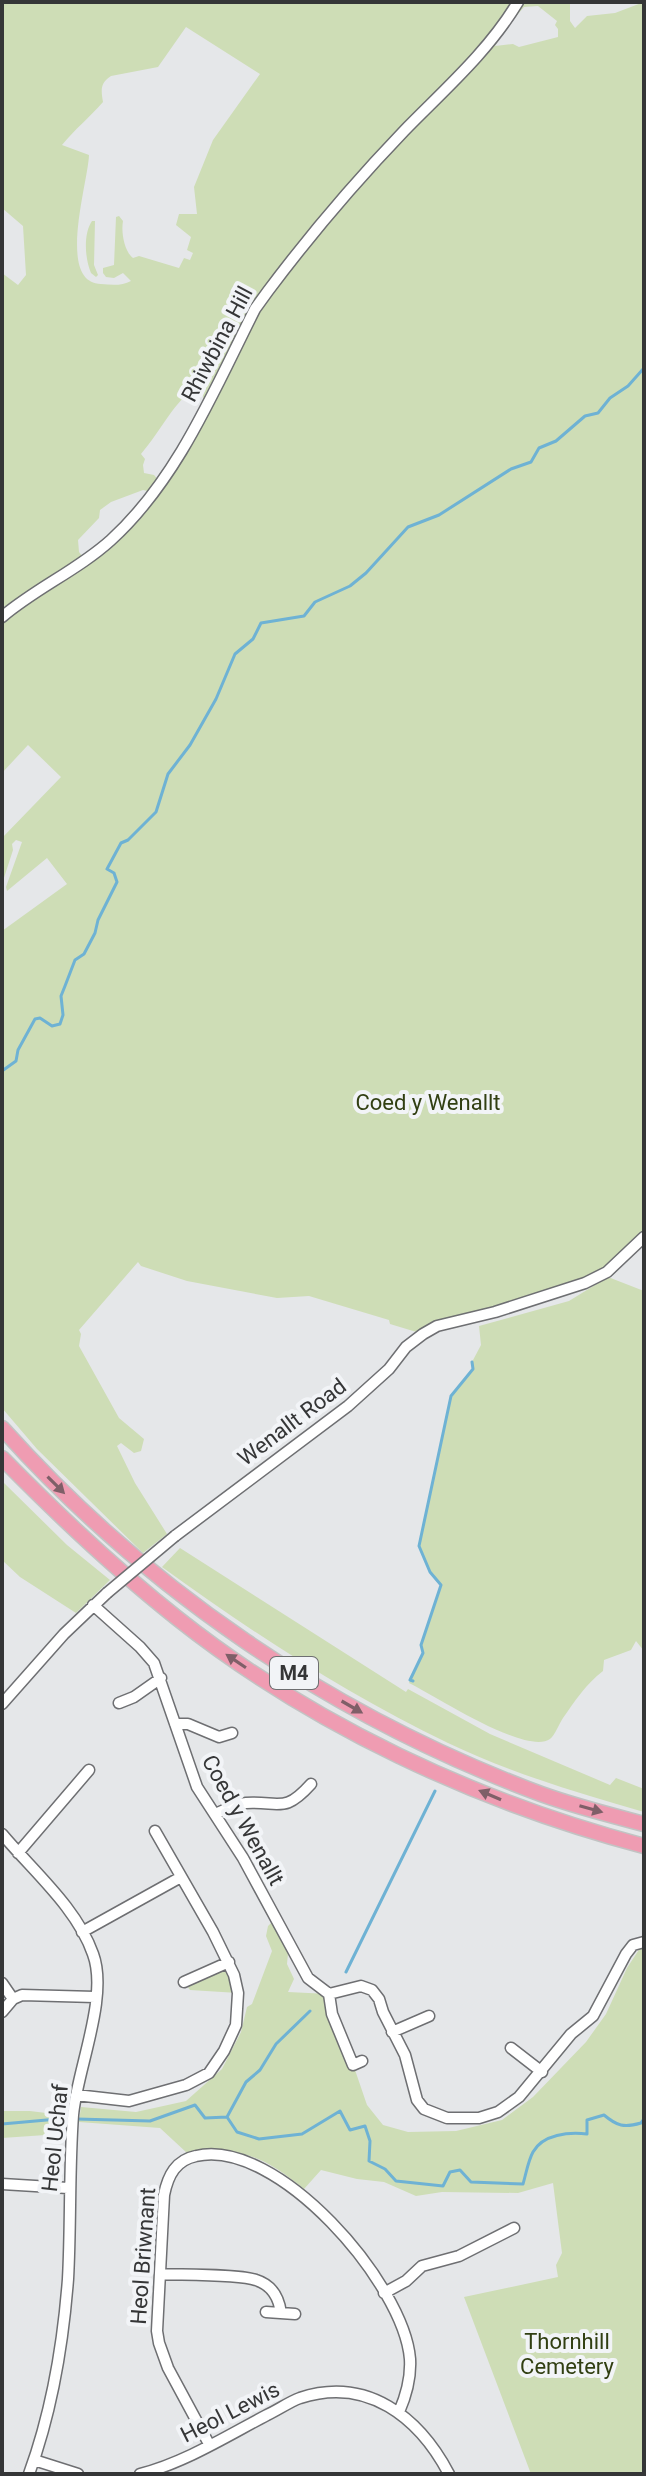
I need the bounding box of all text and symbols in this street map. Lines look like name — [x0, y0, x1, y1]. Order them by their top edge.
street label: Rhiwbina Hill — [176, 282, 258, 406]
park label: Coed y Wenallt — [355, 1090, 501, 1115]
street label: Wenallt Road — [233, 1373, 351, 1471]
one-way arrow — [46, 1475, 64, 1494]
one-way arrow — [226, 1653, 247, 1668]
road number: M4 — [270, 1657, 318, 1689]
one-way arrow — [341, 1700, 363, 1714]
street label: Coed y Wenallt — [197, 1750, 289, 1890]
one-way arrow — [478, 1789, 502, 1802]
one-way arrow — [579, 1803, 603, 1816]
street label: Heol Uchaf — [37, 2083, 73, 2193]
street label: Heol Briwnant — [126, 2187, 160, 2325]
park label: Thornhill Cemetery — [520, 2329, 615, 2379]
street label: Heol Lewis — [176, 2376, 284, 2448]

